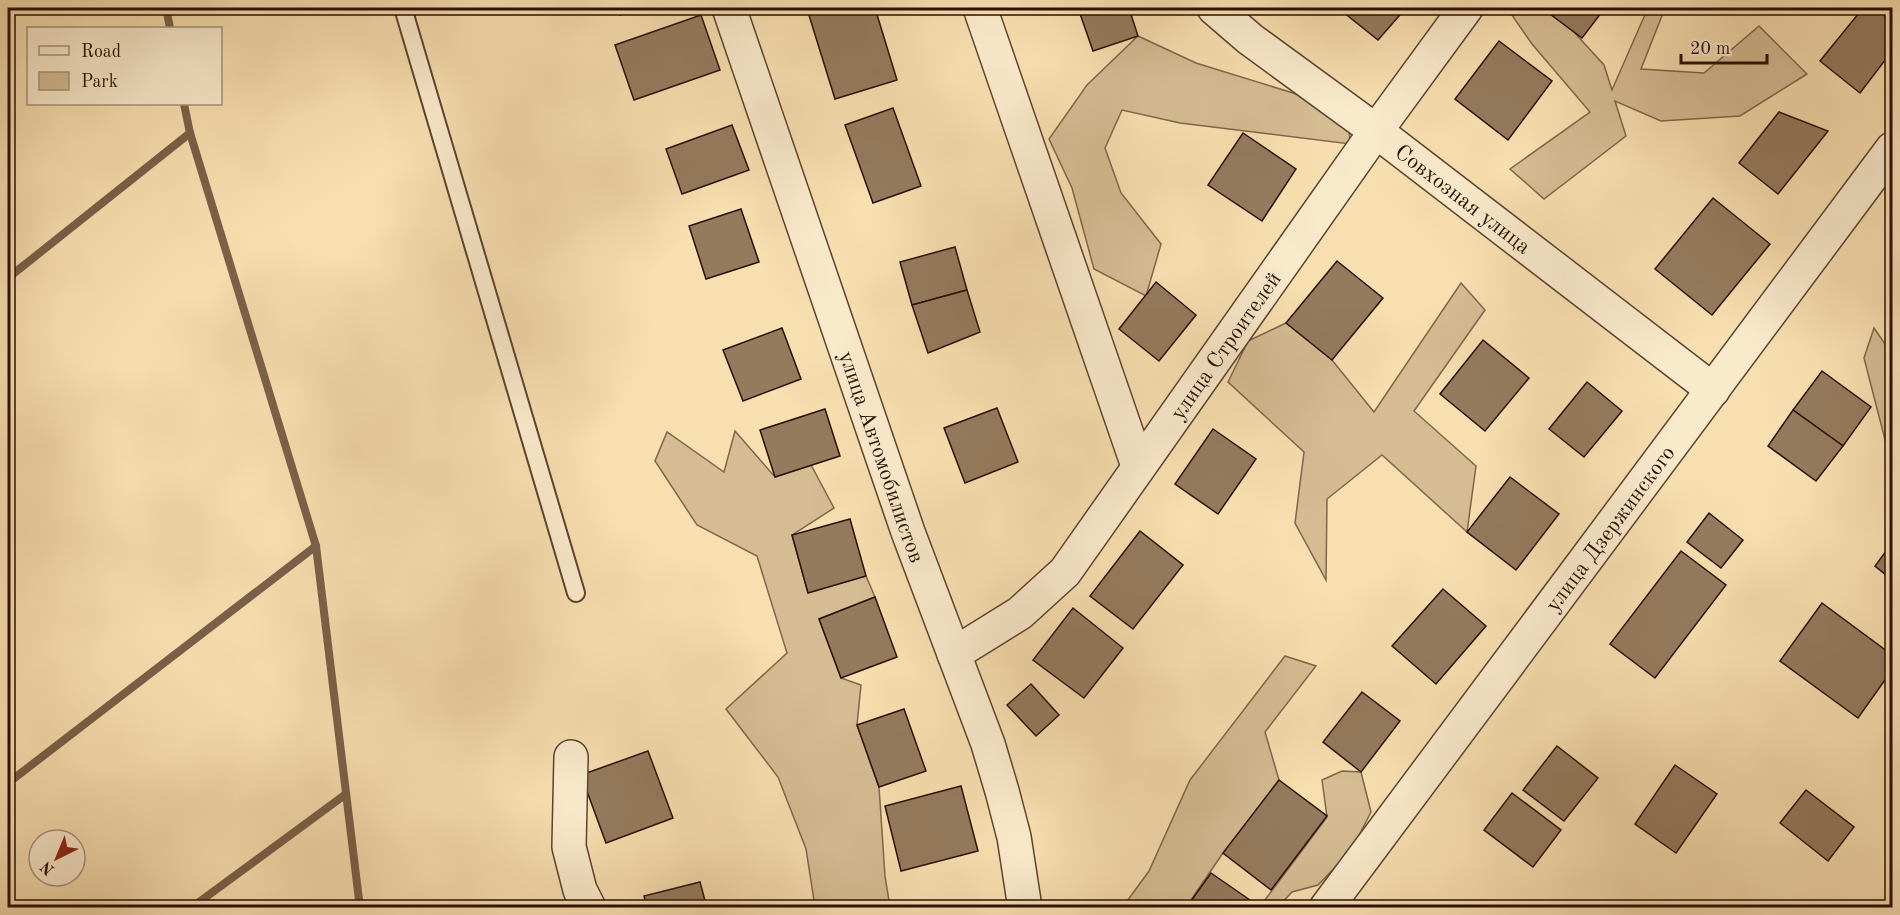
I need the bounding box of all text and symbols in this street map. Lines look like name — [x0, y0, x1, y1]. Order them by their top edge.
legend — [27, 27, 222, 105]
scale bar — [1681, 27, 1766, 65]
text: 20 m — [1690, 40, 1730, 58]
text: Road — [81, 43, 121, 61]
text: Park — [81, 73, 118, 91]
street label: Совхозная улица — [1390, 141, 1534, 259]
street label: улица Строителей — [1167, 268, 1286, 424]
street label: улица Автомобилистов — [834, 349, 927, 566]
street label: улица Дзержинского — [1542, 442, 1680, 616]
north arrow — [27, 828, 87, 888]
text: N — [38, 857, 58, 878]

